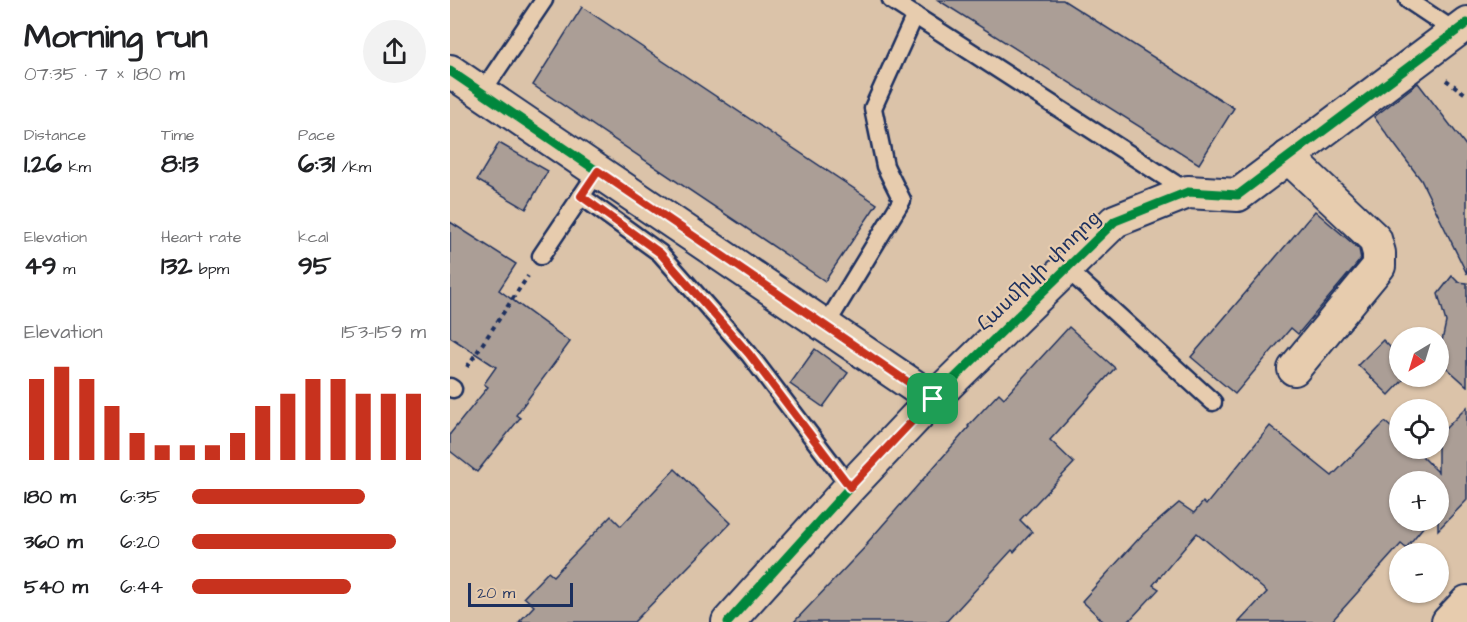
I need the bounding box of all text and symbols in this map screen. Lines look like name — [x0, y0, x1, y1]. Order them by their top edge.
text: Morning run — [24, 14, 208, 60]
button: share — [363, 20, 426, 83]
text: 07:35 · 7 × 180 m — [24, 60, 185, 88]
text: Distance — [24, 124, 86, 146]
text: Time — [161, 124, 195, 146]
text: Pace — [298, 124, 335, 146]
text: 1.26 — [24, 146, 62, 182]
text: 8:13 — [161, 146, 199, 182]
text: 6:31 — [298, 146, 335, 182]
text: km — [62, 156, 91, 178]
text: /km — [335, 156, 371, 178]
street label: Հասմիկի փողոց — [971, 204, 1107, 338]
text: Elevation — [24, 226, 87, 248]
text: Heart rate — [161, 226, 241, 248]
text: kcal — [298, 226, 329, 248]
text: 49 — [24, 248, 57, 284]
text: 132 — [161, 248, 192, 284]
text: 95 — [298, 248, 331, 284]
text: m — [57, 258, 75, 280]
text: bpm — [192, 258, 229, 280]
text: Elevation — [24, 318, 103, 346]
text: 153–159 m — [341, 318, 426, 346]
north arrow — [1389, 327, 1449, 387]
map controls — [1389, 327, 1449, 603]
pin — [907, 373, 958, 424]
icon: arrive — [916, 382, 949, 415]
button: locate — [1389, 399, 1449, 459]
button: + — [1389, 471, 1449, 531]
text: 180 m — [24, 483, 76, 511]
text: 6:35 — [120, 483, 160, 511]
text: 360 m — [24, 528, 83, 556]
text: 6:20 — [120, 528, 160, 556]
button: − — [1389, 543, 1449, 603]
text: 540 m — [24, 573, 88, 601]
text: 6:44 — [120, 573, 163, 601]
scale bar — [468, 580, 573, 608]
text: 20 m — [477, 582, 515, 604]

